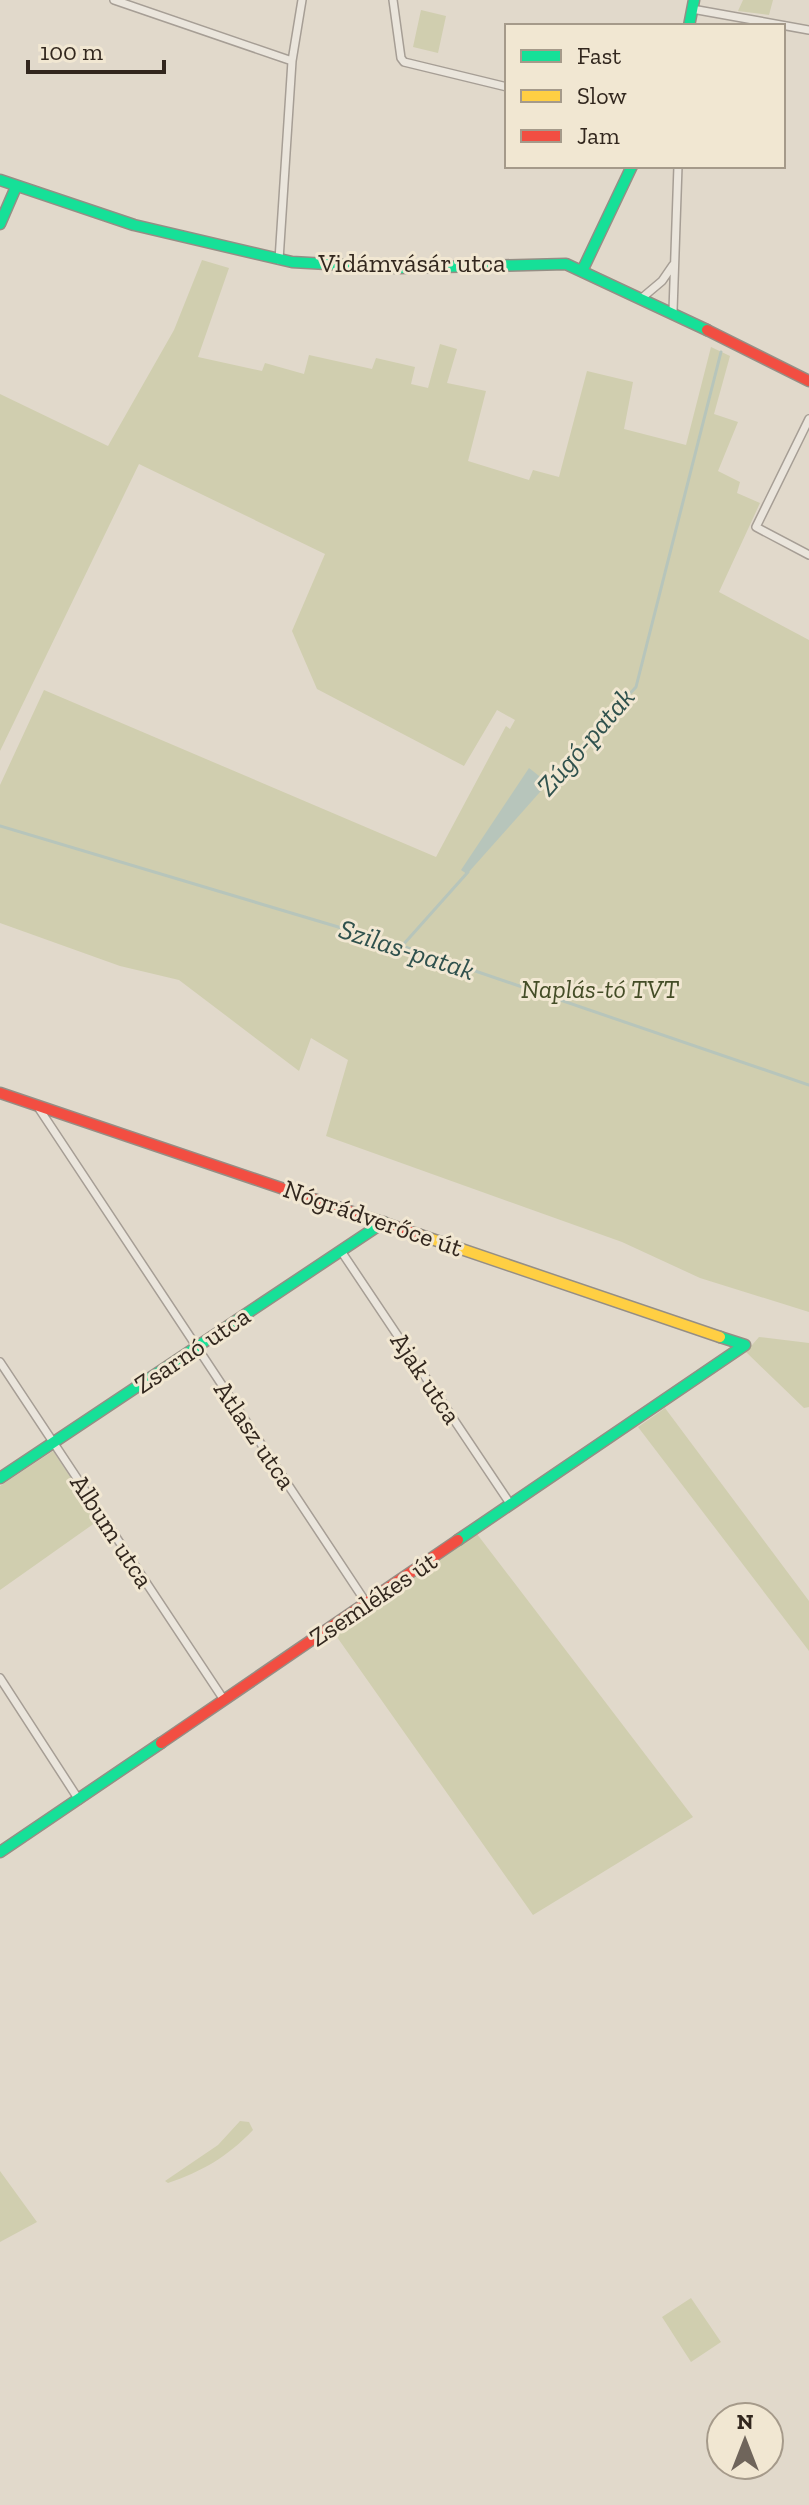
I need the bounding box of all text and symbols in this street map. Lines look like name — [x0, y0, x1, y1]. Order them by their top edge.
scale bar — [28, 24, 164, 74]
legend — [505, 24, 785, 168]
text: 100 m — [40, 37, 103, 66]
text: Fast — [577, 41, 621, 70]
text: Slow — [577, 81, 627, 110]
text: Jam — [577, 121, 620, 150]
street label: Vidámvásár utca — [317, 247, 506, 279]
water label: Zúgó-patak — [530, 681, 641, 802]
water label: Szilas-patak — [335, 912, 479, 987]
park label: Naplás-tó TVT — [521, 973, 679, 1005]
street label: Nógrádverőce út — [279, 1172, 467, 1264]
street label: Zsarnó utca — [128, 1299, 256, 1400]
street label: Ajak utca — [384, 1326, 469, 1430]
street label: Atlasz utca — [207, 1375, 303, 1496]
street label: Album utca — [63, 1468, 161, 1594]
street label: Zsemlékes út — [303, 1544, 443, 1653]
north arrow — [705, 2401, 785, 2481]
text: N — [737, 2408, 754, 2435]

